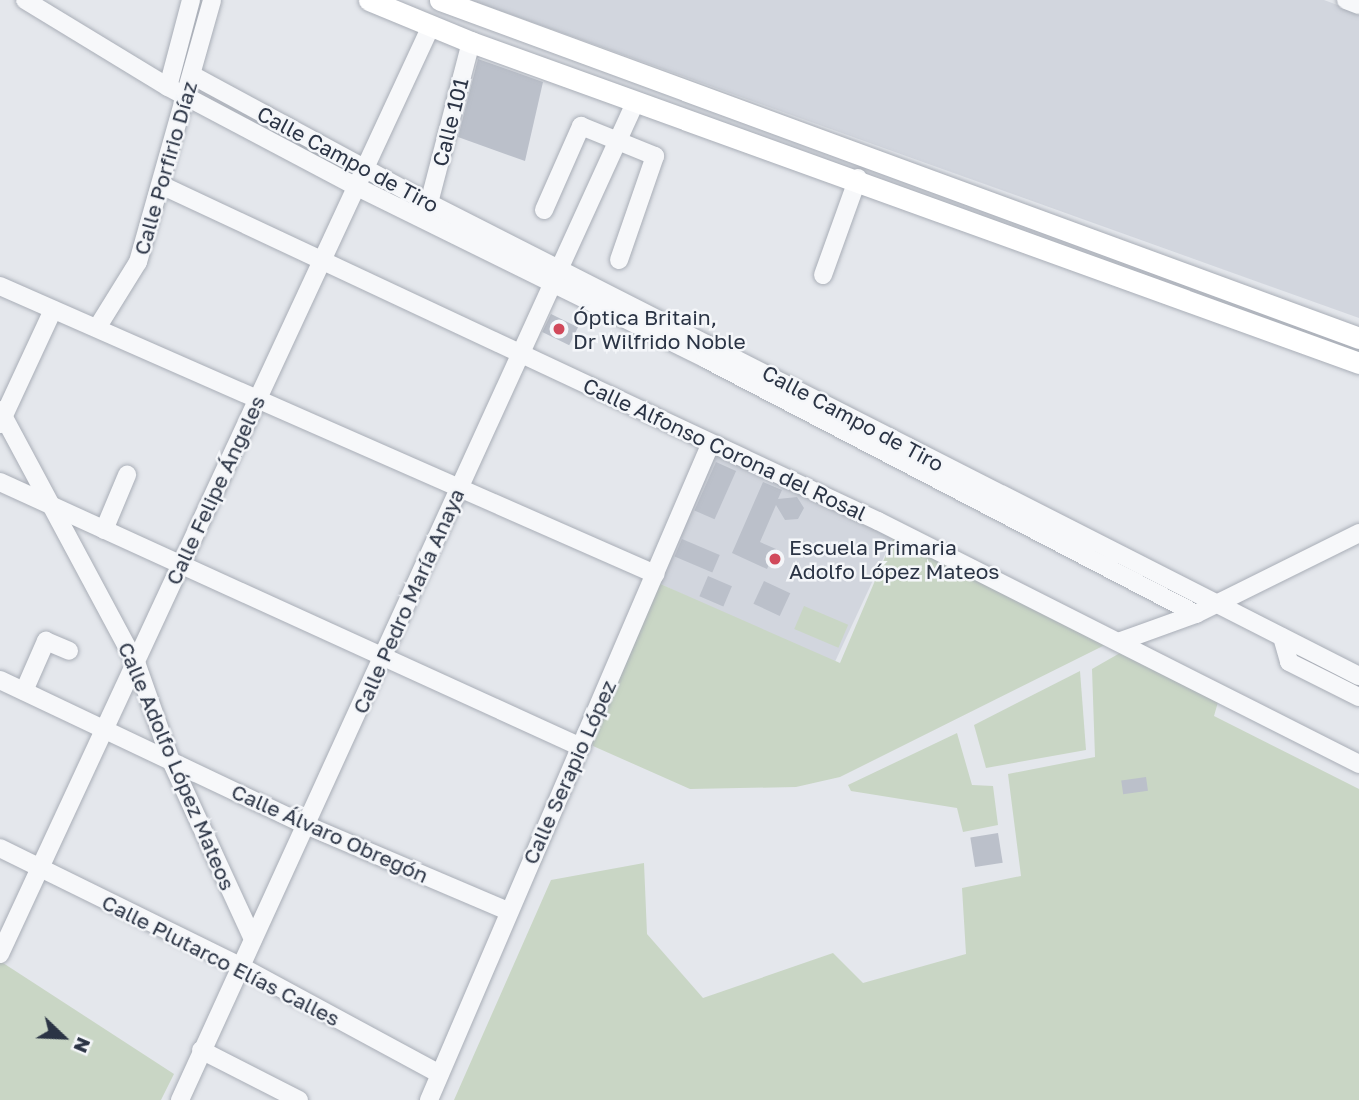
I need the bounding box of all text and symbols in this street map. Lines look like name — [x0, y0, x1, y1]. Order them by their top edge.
street label: Calle 101 — [427, 75, 473, 169]
street label: Calle Porfirio Díaz — [128, 78, 202, 258]
street label: Calle Campo de Tiro — [253, 100, 443, 218]
place label: Óptica Britain, Dr Wilfrido Noble — [573, 304, 746, 354]
marker: Óptica Britain, Dr Wilfrido Noble — [551, 321, 567, 337]
street label: Calle Campo de Tiro — [758, 359, 948, 477]
street label: Calle Alfonso Corona del Rosal — [579, 372, 871, 526]
street label: Calle Felipe Ángeles — [160, 391, 270, 589]
street label: Calle Pedro María Anaya — [347, 485, 469, 717]
place label: Escuela Primaria Adolfo López Mateos — [789, 534, 999, 584]
marker: Escuela Primaria Adolfo López Mateos — [767, 551, 783, 567]
street label: Calle Adolfo López Mateos — [113, 638, 241, 894]
street label: Calle Serapio López — [517, 676, 621, 868]
street label: Calle Álvaro Obregón — [228, 778, 432, 888]
street label: Calle Plutarco Elías Calles — [98, 889, 344, 1031]
north arrow — [28, 1002, 98, 1072]
text: N — [69, 1034, 96, 1057]

